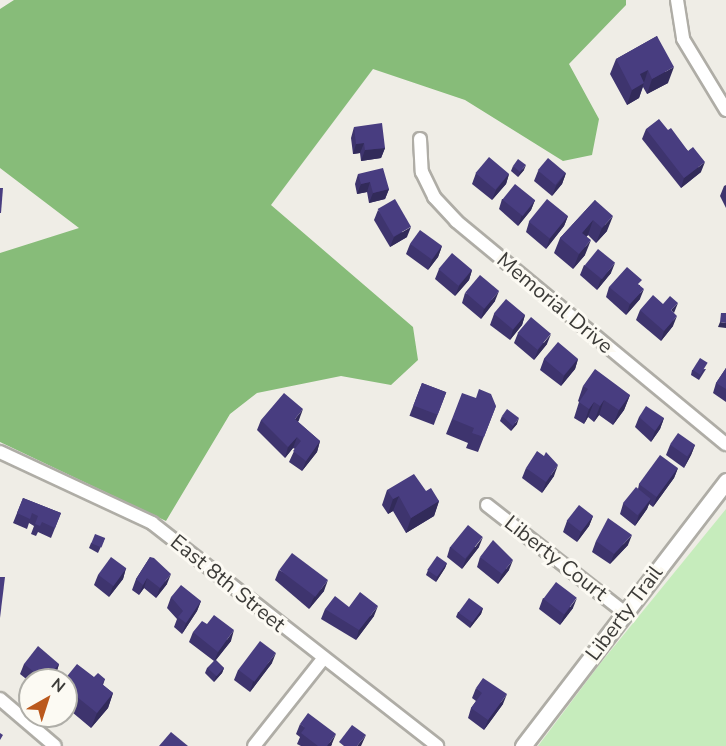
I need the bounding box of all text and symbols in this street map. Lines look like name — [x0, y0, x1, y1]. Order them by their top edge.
street label: Memorial Drive — [492, 247, 618, 359]
street label: Liberty Court — [499, 510, 613, 606]
street label: East 8th Street — [165, 529, 291, 637]
street label: Liberty Trail — [580, 561, 668, 665]
north arrow — [18, 668, 78, 728]
text: N — [46, 673, 70, 698]

